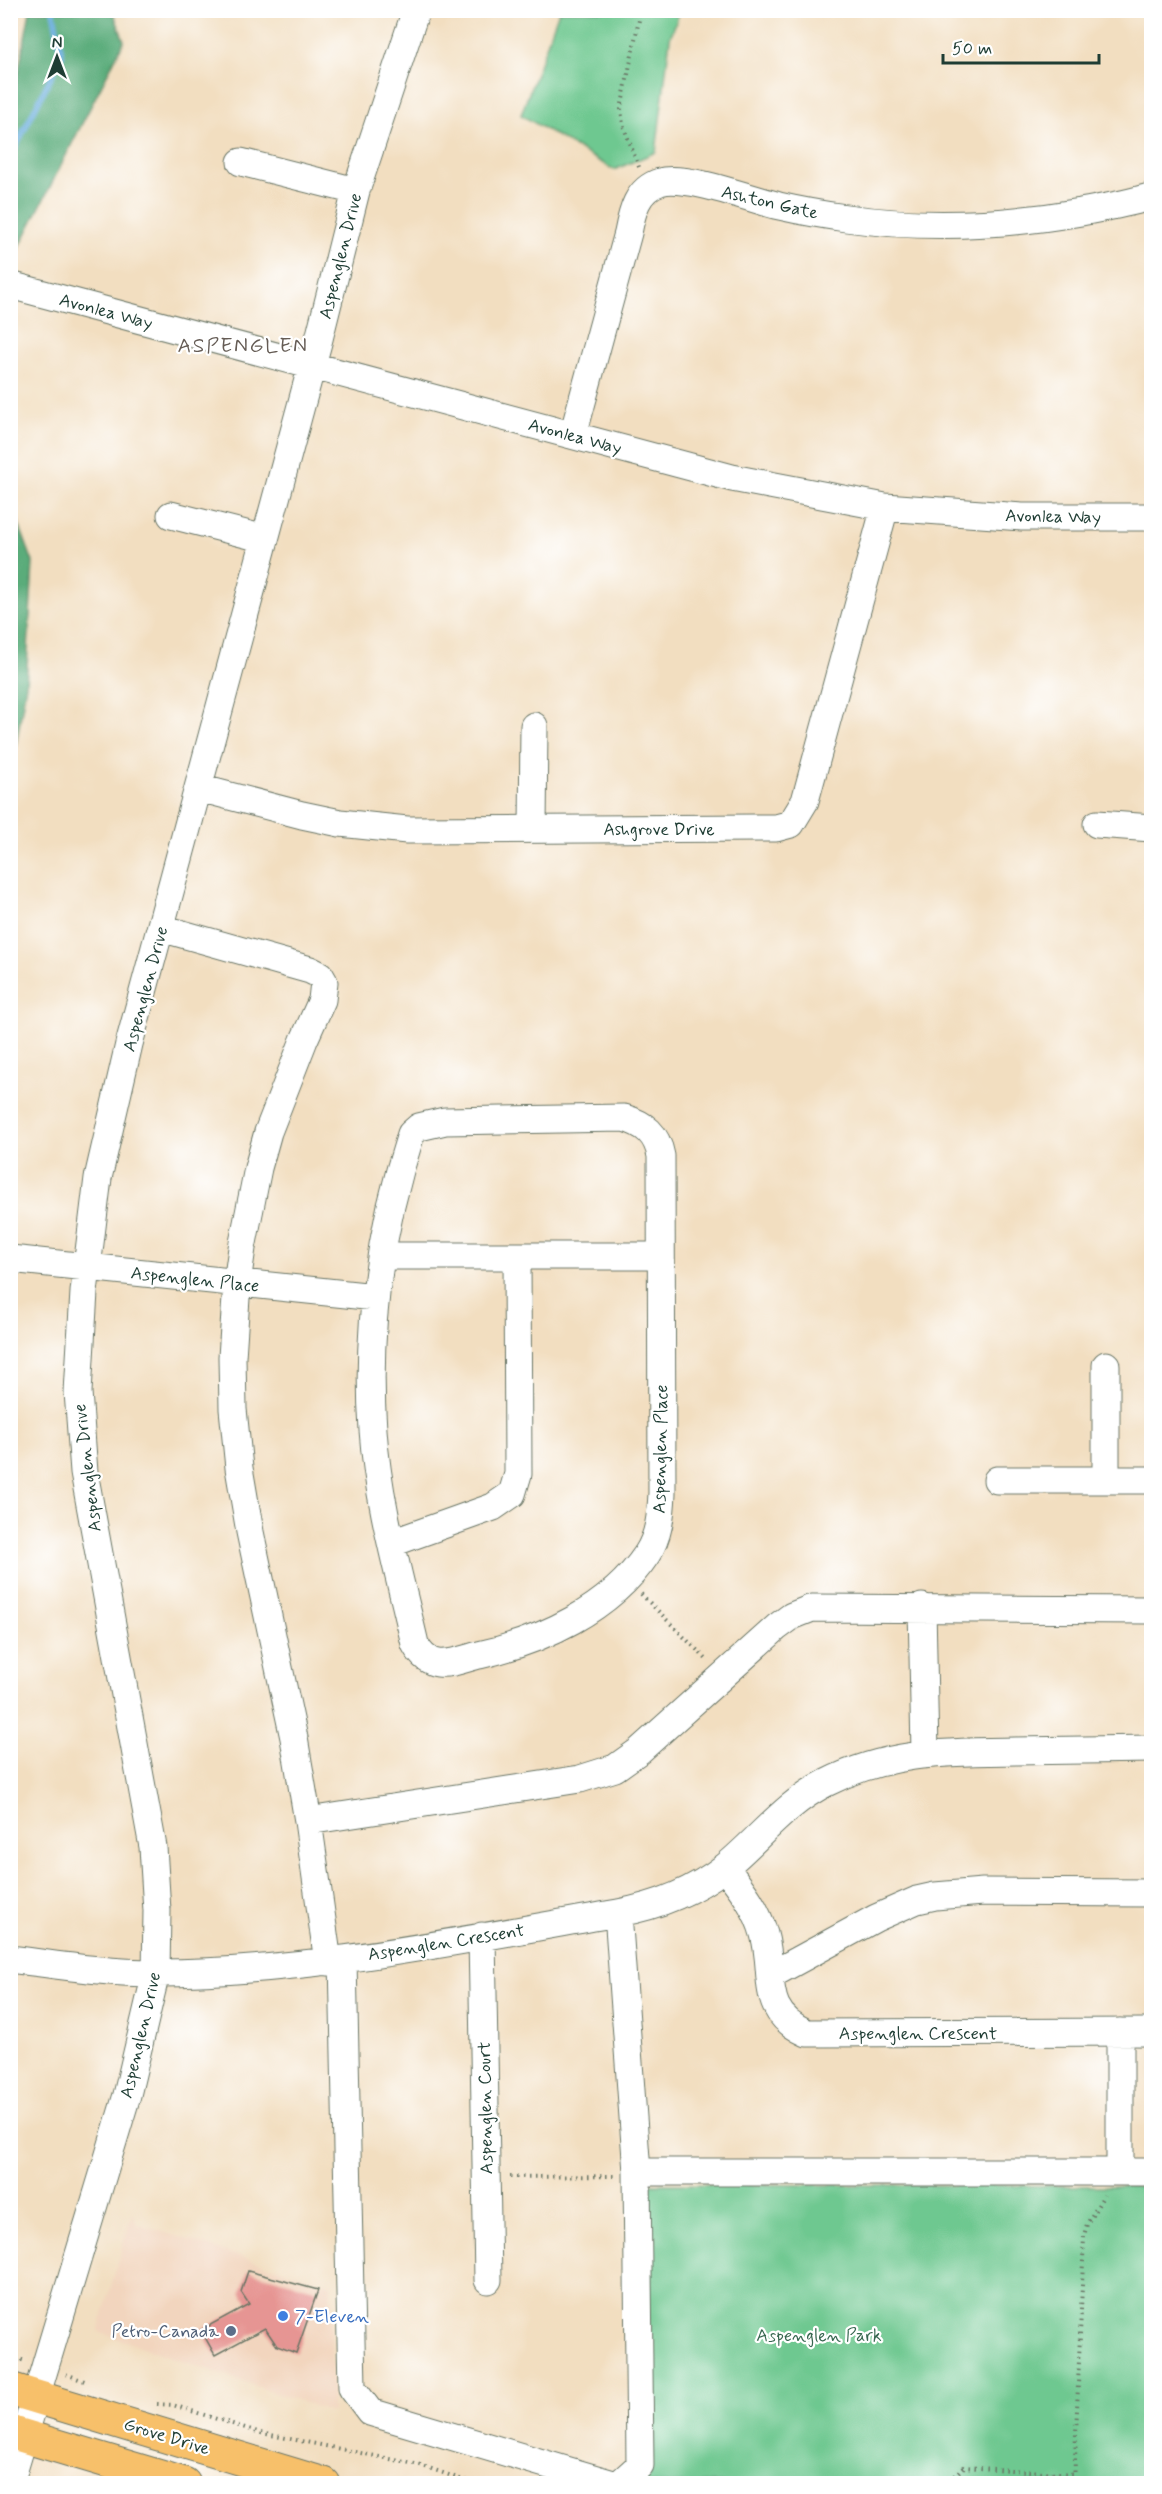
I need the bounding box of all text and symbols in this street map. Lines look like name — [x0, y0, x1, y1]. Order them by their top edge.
north arrow — [27, 27, 87, 87]
scale bar — [943, 27, 1099, 65]
text: N — [52, 33, 62, 54]
text: 50 m — [952, 37, 992, 61]
street label: Ashton Gate — [719, 180, 821, 226]
street label: Aspenglen Drive — [314, 191, 368, 322]
street label: Avonlea Way — [56, 288, 155, 336]
district label: ASPENGLEN — [177, 332, 309, 360]
street label: Avonlea Way — [525, 413, 624, 461]
street label: Avonlea Way — [1005, 504, 1101, 530]
street label: Ashgrove Drive — [603, 818, 715, 842]
street label: Aspenglen Drive — [118, 924, 174, 1055]
street label: Aspenglen Place — [129, 1261, 260, 1299]
street label: Aspenglen Place — [648, 1384, 674, 1514]
street label: Aspenglen Drive — [68, 1402, 108, 1533]
street label: Aspenglen Crescent — [366, 1919, 526, 1967]
street label: Aspenglen Drive — [115, 1970, 167, 2101]
street label: Aspenglen Crescent — [839, 2022, 997, 2046]
street label: Aspenglen Court — [473, 2041, 499, 2175]
place label: 7-Eleven — [295, 2305, 369, 2329]
marker: 7-Eleven — [276, 2309, 290, 2323]
place label: Petro-Canada — [112, 2320, 219, 2344]
marker: Petro-Canada — [224, 2324, 238, 2338]
park label: Aspenglen Park — [756, 2324, 882, 2348]
street label: Grove Drive — [121, 2413, 213, 2461]

